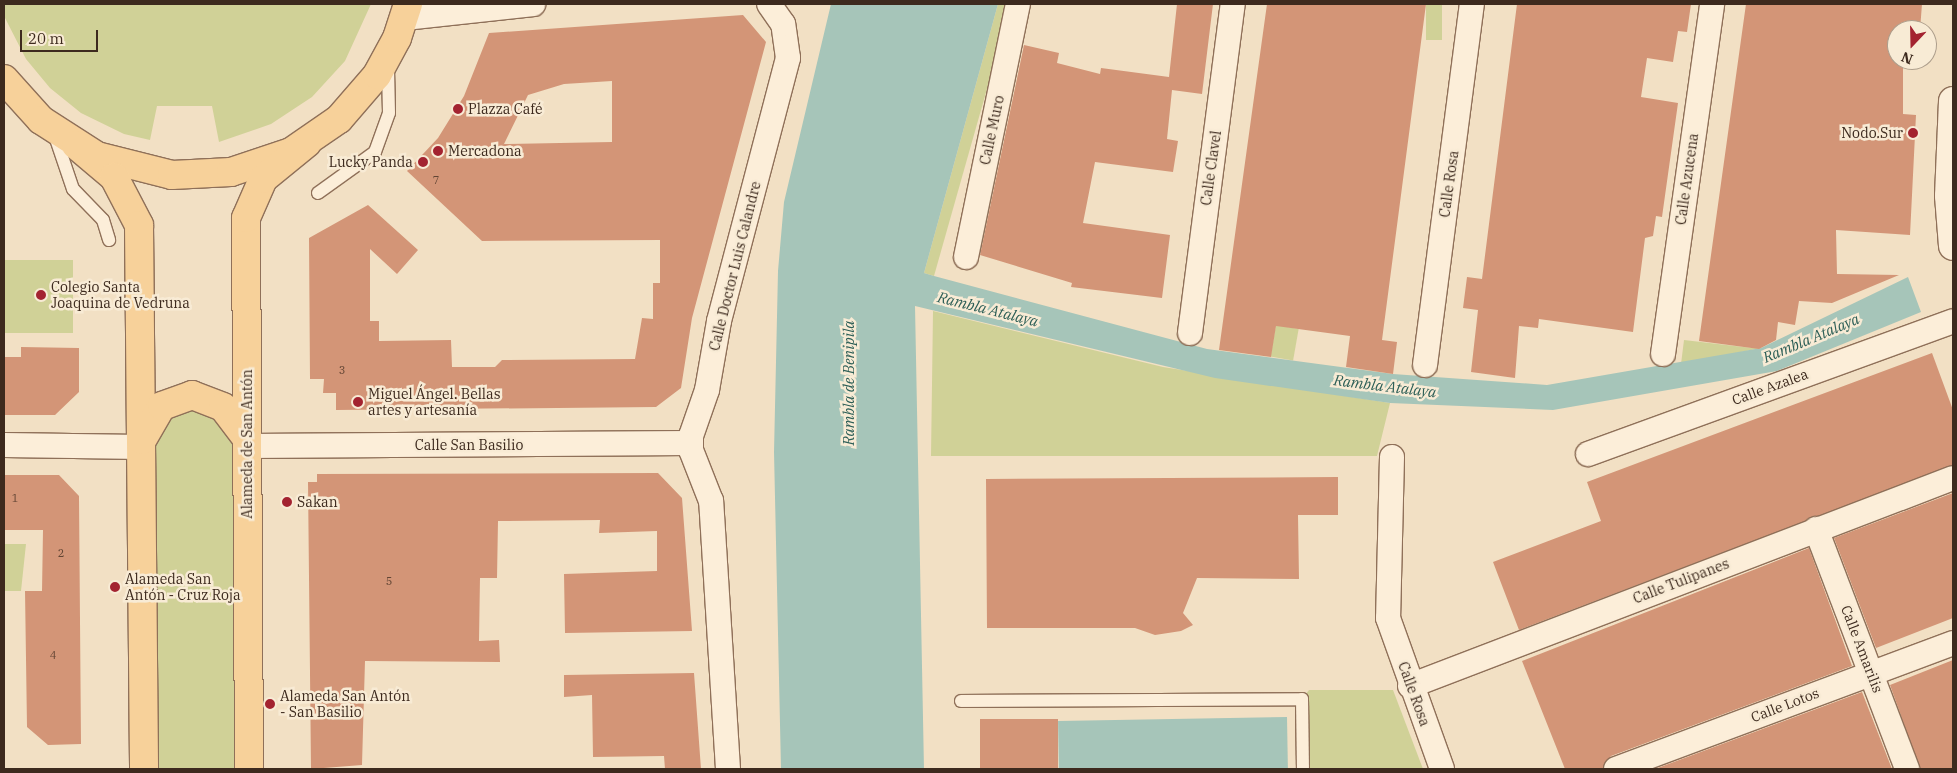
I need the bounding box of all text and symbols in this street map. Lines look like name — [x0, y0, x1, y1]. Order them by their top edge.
scale bar — [22, 20, 100, 52]
north arrow — [1887, 20, 1937, 70]
text: 20 m — [28, 29, 64, 48]
text: N — [1899, 48, 1915, 68]
street label: Calle Muro — [976, 94, 1008, 166]
place label: Plazza Café — [468, 101, 542, 117]
marker: Plazza Café — [452, 103, 464, 115]
place label: Nodo.Sur — [1841, 125, 1903, 141]
marker: Nodo.Sur — [1907, 127, 1919, 139]
street label: Calle Clavel — [1197, 129, 1225, 207]
street label: Calle Azucena — [1672, 132, 1702, 226]
place label: Mercadona — [448, 143, 522, 159]
marker: Mercadona — [432, 145, 444, 157]
street label: Calle Rosa — [1436, 150, 1462, 218]
place label: Lucky Panda — [329, 154, 413, 170]
marker: Lucky Panda — [417, 156, 429, 168]
house number: 7 — [433, 173, 439, 187]
street label: Calle Doctor Luis Calandre — [706, 180, 764, 352]
place label: Colegio Santa Joaquina de Vedruna — [51, 279, 190, 312]
water label: Rambla Atalaya — [936, 288, 1040, 330]
marker: Colegio Santa Joaquina de Vedruna — [35, 289, 47, 301]
water label: Rambla Atalaya — [1760, 310, 1862, 366]
water label: Rambla de Benipila — [840, 320, 858, 446]
house number: 3 — [339, 363, 345, 377]
street label: Calle Azalea — [1730, 365, 1810, 409]
street label: Alameda de San Antón — [239, 369, 255, 519]
water label: Rambla Atalaya — [1333, 371, 1437, 401]
place label: Miguel Ángel. Bellas artes y artesanía — [368, 386, 501, 418]
marker: Miguel Ángel. Bellas artes y artesanía — [352, 396, 364, 408]
street label: Calle San Basilio — [415, 437, 523, 453]
house number: 1 — [12, 491, 18, 505]
place label: Sakan — [297, 494, 338, 510]
marker: Sakan — [281, 496, 293, 508]
house number: 2 — [58, 546, 64, 560]
street label: Calle Tulipanes — [1631, 555, 1731, 607]
place label: Alameda San Antón - Cruz Roja — [125, 571, 241, 604]
house number: 5 — [386, 574, 392, 588]
marker: Alameda San Antón - Cruz Roja — [109, 581, 121, 593]
street label: Calle Amarilis — [1838, 603, 1886, 695]
house number: 4 — [50, 648, 56, 662]
street label: Calle Rosa — [1395, 660, 1433, 728]
street label: Calle Lotos — [1749, 684, 1821, 726]
place label: Alameda San Antón - San Basilio — [280, 688, 410, 720]
marker: Alameda San Antón - San Basilio — [264, 698, 276, 710]

